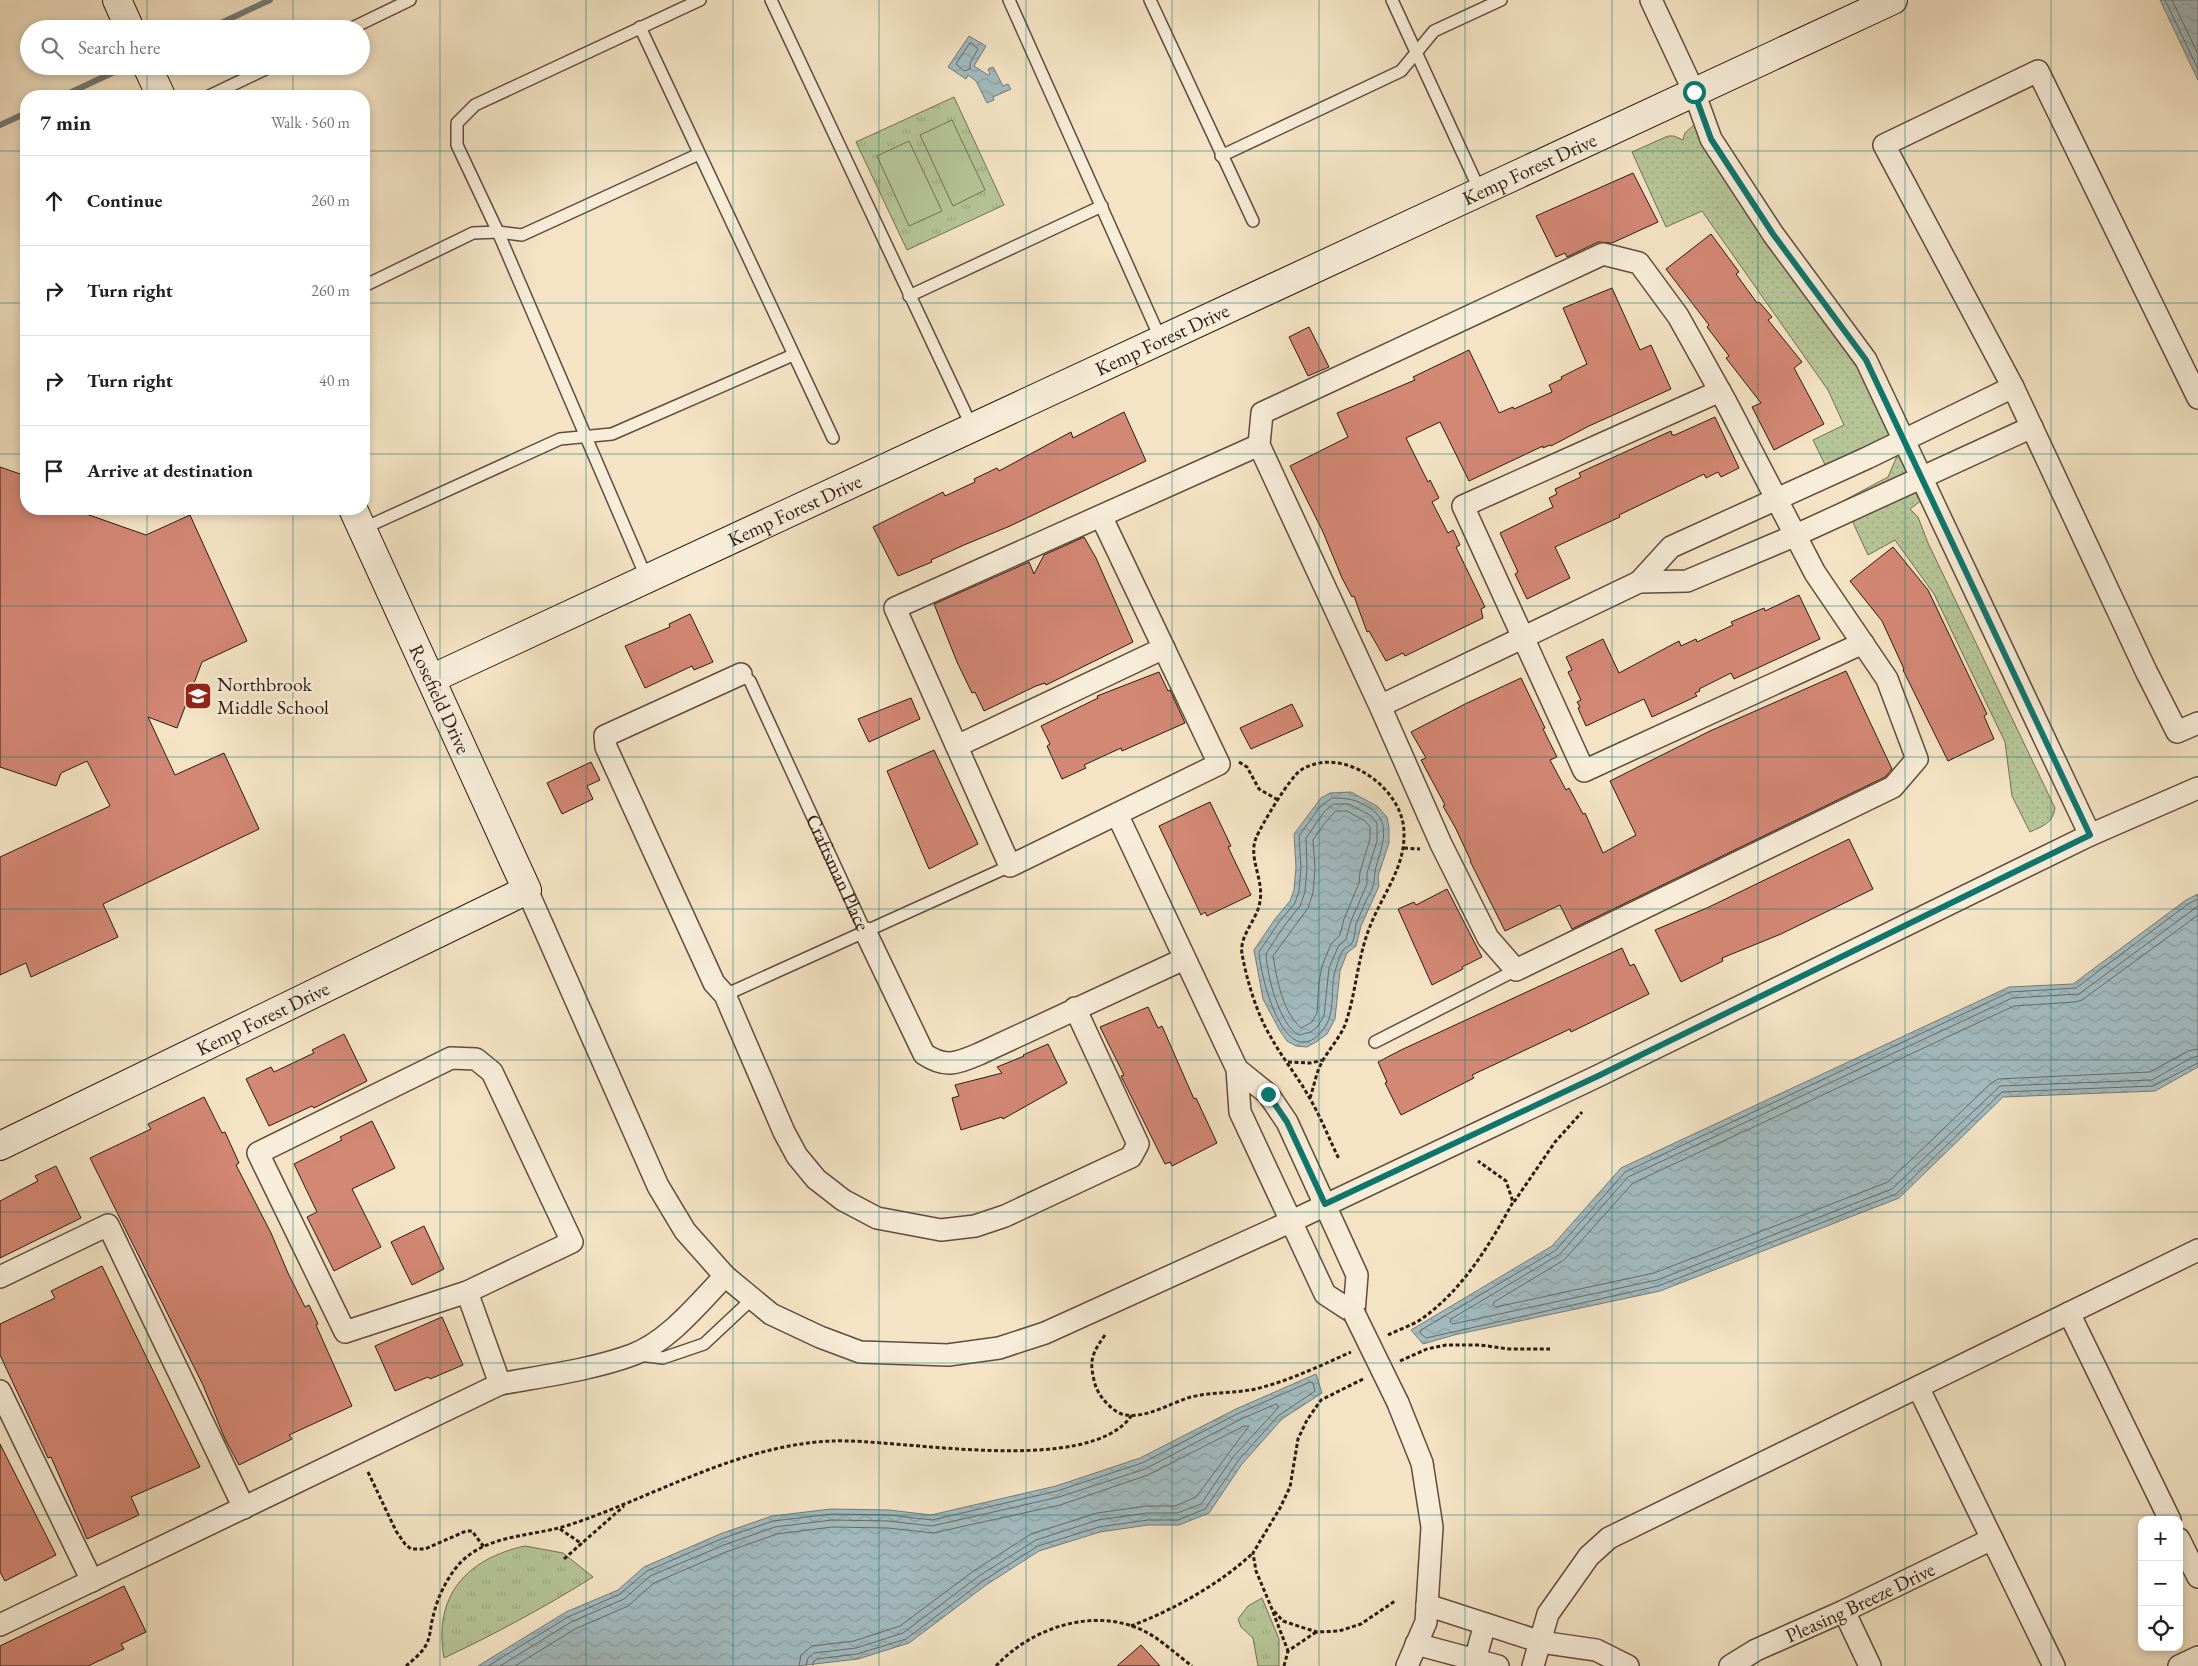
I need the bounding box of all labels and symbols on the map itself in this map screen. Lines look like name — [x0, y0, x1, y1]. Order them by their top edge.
route start — [1683, 81, 1706, 104]
street label: Kemp Forest Drive — [1458, 127, 1601, 211]
street label: Kemp Forest Drive — [1091, 297, 1233, 382]
street label: Kemp Forest Drive — [723, 468, 866, 552]
street label: Rosefield Drive — [403, 640, 477, 758]
place label: Northbrook Middle School — [217, 671, 329, 720]
school or university icon: Northbrook Middle School — [183, 681, 213, 711]
street label: Craftsman Place — [800, 810, 876, 935]
street label: Kemp Forest Drive — [192, 975, 334, 1062]
route end — [1257, 1083, 1280, 1106]
street label: Pleasing Breeze Drive — [1781, 1556, 1939, 1648]

